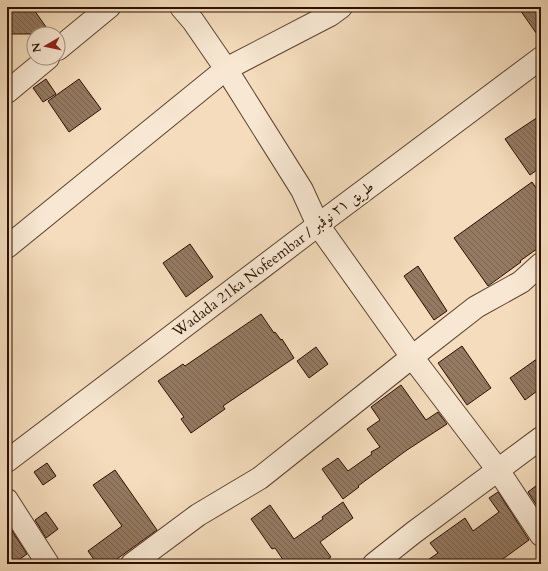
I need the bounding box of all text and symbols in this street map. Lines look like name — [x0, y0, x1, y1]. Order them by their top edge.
north arrow — [26, 26, 66, 66]
text: N — [28, 41, 45, 53]
street label: Wadada 21ka Nofeembar / طريق ٢١ نوفمبر — [167, 177, 378, 342]

